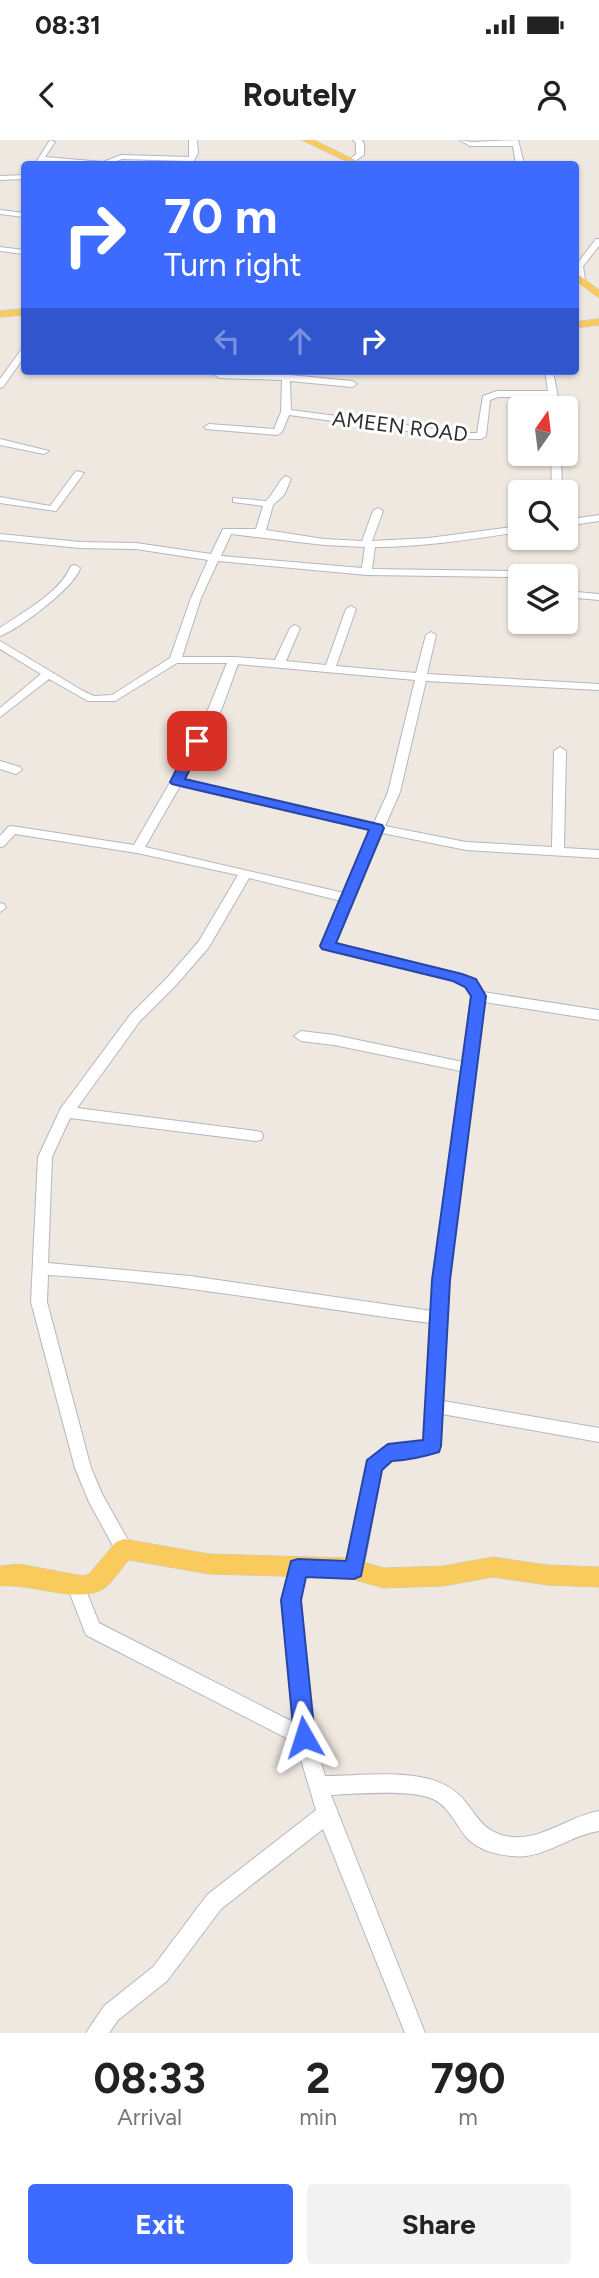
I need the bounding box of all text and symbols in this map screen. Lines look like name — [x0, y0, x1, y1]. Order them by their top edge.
text: 08:31 — [35, 9, 101, 41]
icon: back — [28, 76, 66, 114]
text: Routely — [242, 76, 357, 114]
icon: person — [533, 76, 571, 114]
text: 70 m — [164, 186, 277, 245]
icon: right — [49, 189, 140, 280]
text: Turn right — [164, 246, 302, 284]
icon: left — [208, 322, 246, 360]
icon: ahead — [281, 322, 319, 360]
icon: right — [354, 322, 392, 360]
north arrow — [508, 396, 578, 466]
map controls — [508, 396, 578, 634]
street label: AMEEN ROAD — [331, 405, 469, 447]
button: search — [508, 480, 578, 550]
button: layers — [508, 564, 578, 634]
pin — [167, 711, 227, 771]
icon: arrive — [178, 722, 216, 760]
position arrow — [267, 1700, 341, 1774]
text: 08:33 — [94, 2053, 206, 2104]
text: 2 — [306, 2053, 330, 2104]
text: 790 — [431, 2053, 505, 2104]
text: Arrival — [117, 2103, 182, 2131]
text: min — [299, 2103, 337, 2131]
text: m — [458, 2103, 478, 2131]
button: Exit — [28, 2184, 293, 2264]
button: Share — [307, 2184, 571, 2264]

